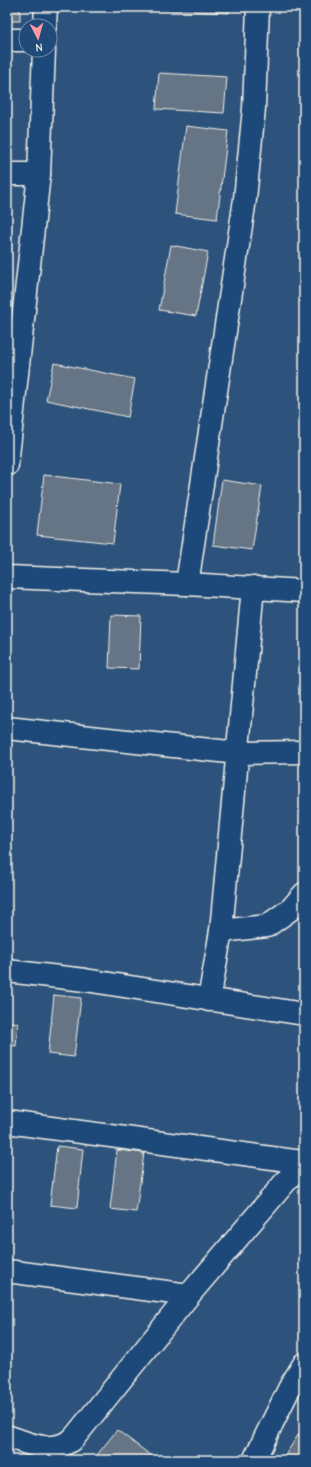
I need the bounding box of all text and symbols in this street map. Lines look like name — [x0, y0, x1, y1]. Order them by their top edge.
north arrow — [18, 18, 58, 58]
text: N — [35, 41, 43, 54]

